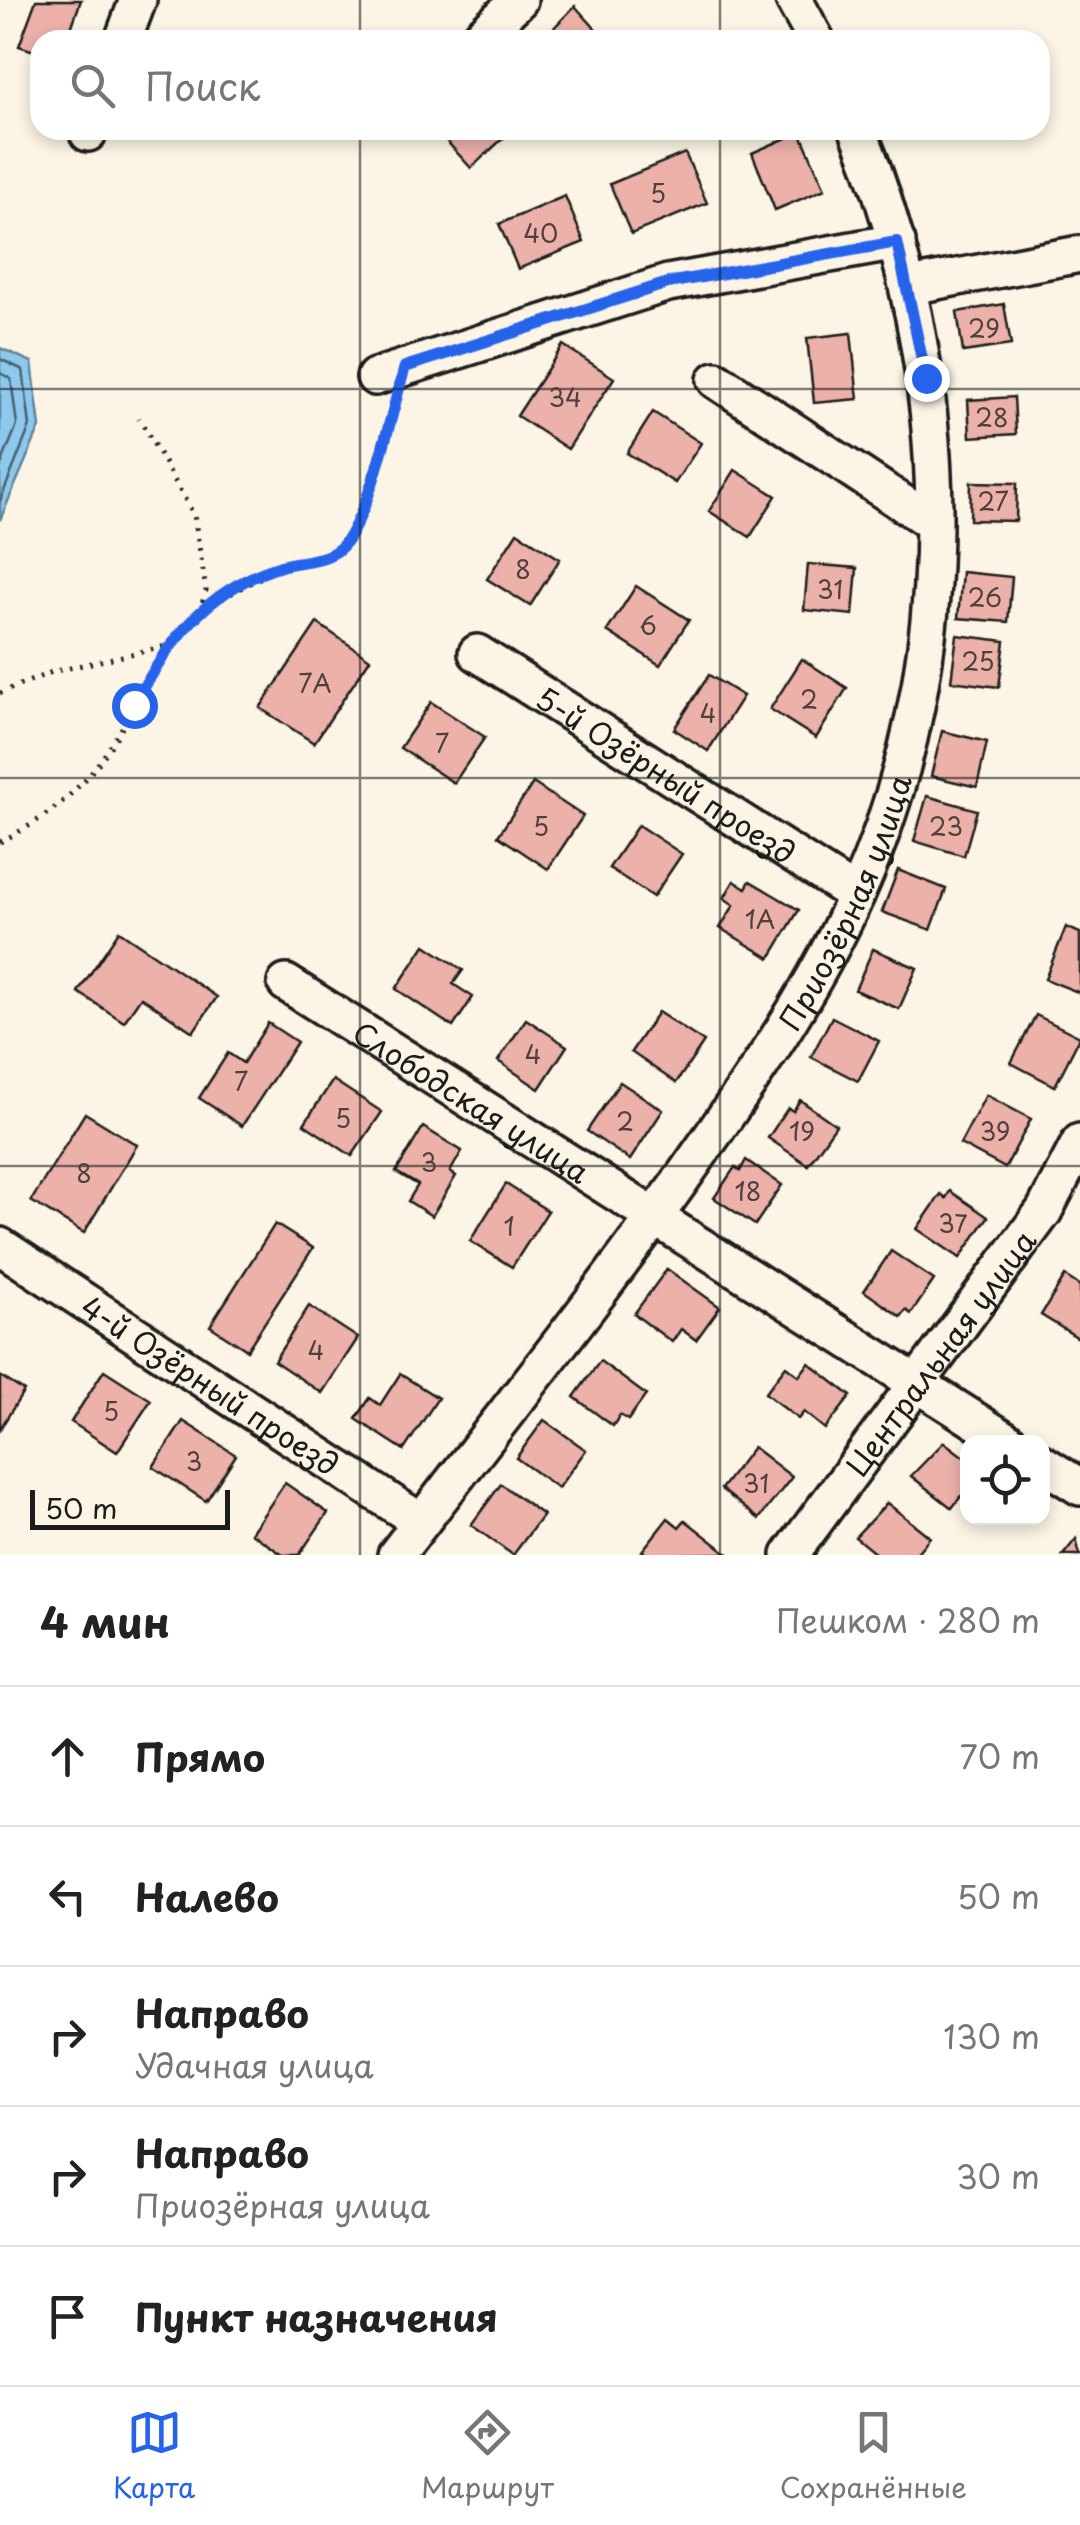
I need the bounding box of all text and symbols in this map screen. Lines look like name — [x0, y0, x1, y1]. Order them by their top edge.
search box — [30, 30, 1050, 140]
text: Поиск — [145, 57, 260, 114]
icon: search — [65, 58, 120, 113]
house number: 5 — [650, 174, 666, 212]
house number: 40 — [524, 214, 558, 252]
house number: 29 — [968, 309, 1000, 347]
route end — [904, 356, 950, 402]
house number: 34 — [548, 378, 582, 416]
house number: 28 — [975, 398, 1009, 436]
house number: 27 — [977, 482, 1009, 520]
house number: 8 — [515, 550, 531, 588]
house number: 31 — [817, 570, 843, 608]
house number: 26 — [968, 578, 1002, 616]
house number: 6 — [639, 606, 657, 644]
house number: 25 — [961, 642, 995, 680]
house number: 7А — [298, 664, 332, 702]
street label: 5-й Озёрный проезд — [530, 677, 804, 871]
house number: 2 — [800, 680, 818, 718]
route start — [112, 683, 158, 729]
house number: 4 — [700, 694, 716, 732]
house number: 7 — [435, 724, 449, 762]
street label: Приозёрная улица — [766, 769, 921, 1038]
house number: 23 — [929, 807, 963, 845]
house number: 5 — [533, 811, 549, 841]
house number: 1А — [745, 900, 775, 938]
street label: Слободская улица — [345, 1009, 599, 1193]
house number: 4 — [525, 1035, 541, 1073]
house number: 7 — [234, 1062, 248, 1100]
house number: 5 — [335, 1099, 351, 1137]
house number: 2 — [616, 1102, 634, 1140]
house number: 19 — [789, 1112, 815, 1150]
house number: 39 — [980, 1112, 1010, 1150]
house number: 3 — [421, 1143, 437, 1181]
house number: 8 — [76, 1154, 92, 1192]
house number: 18 — [735, 1172, 761, 1210]
house number: 37 — [938, 1204, 968, 1242]
house number: 1 — [503, 1207, 515, 1245]
street label: Центральная улица — [834, 1220, 1046, 1485]
street label: 4-й Озёрный проезд — [73, 1283, 349, 1485]
house number: 4 — [308, 1331, 324, 1369]
house number: 5 — [103, 1392, 119, 1430]
map controls — [960, 1435, 1050, 1525]
button: locate — [960, 1435, 1050, 1525]
house number: 3 — [186, 1442, 202, 1480]
house number: 31 — [743, 1464, 769, 1502]
scale bar — [30, 1485, 230, 1530]
text: 50 m — [45, 1486, 118, 1529]
text: 4 мин — [40, 1589, 170, 1652]
text: Пешком · 280 m — [776, 1596, 1040, 1644]
text: Прямо — [135, 1728, 265, 1785]
icon: ahead — [40, 1729, 95, 1784]
text: 70 m — [960, 1732, 1040, 1780]
text: Налево — [135, 1868, 279, 1925]
icon: left — [40, 1869, 95, 1924]
text: 50 m — [957, 1872, 1040, 1920]
text: Направо — [135, 1984, 309, 2041]
icon: right — [40, 2009, 95, 2064]
text: 130 m — [943, 2012, 1040, 2060]
text: Удачная улица — [135, 2041, 374, 2089]
text: Направо — [135, 2124, 309, 2181]
icon: right — [40, 2149, 95, 2204]
text: 30 m — [956, 2152, 1040, 2200]
text: Приозёрная улица — [135, 2181, 430, 2229]
text: Пункт назначения — [135, 2288, 498, 2345]
icon: arrive — [40, 2289, 95, 2344]
tab: Карта — [113, 2405, 195, 2508]
tab: Маршрут — [421, 2405, 554, 2508]
tab: Сохранённые — [780, 2405, 967, 2508]

